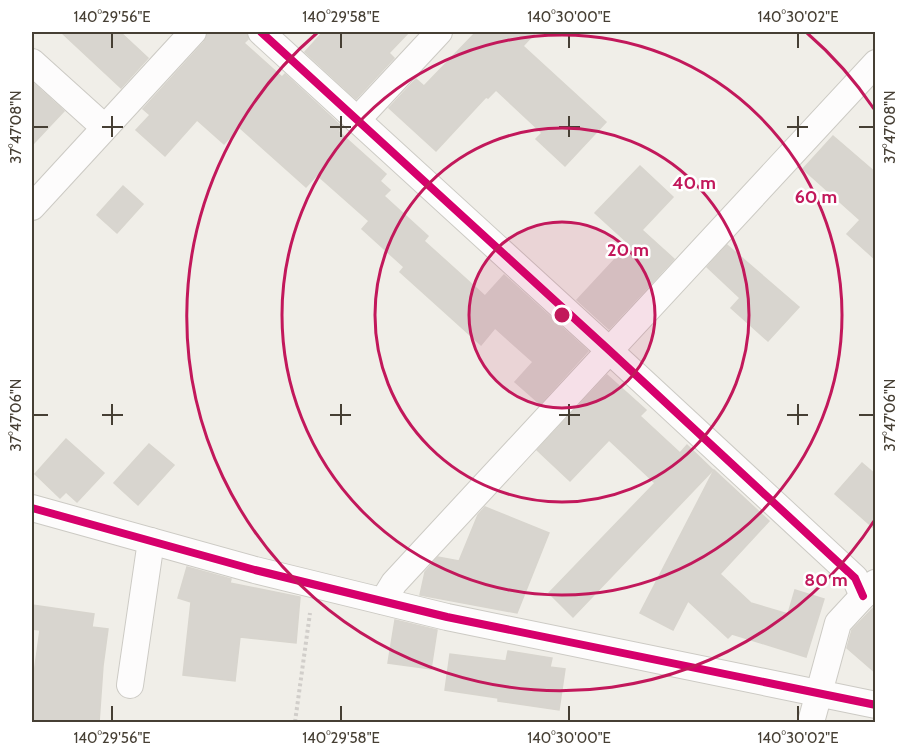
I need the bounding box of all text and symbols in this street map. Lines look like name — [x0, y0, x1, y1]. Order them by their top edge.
text: 140°29'56"E — [73, 8, 151, 26]
text: 140°29'58"E — [302, 8, 380, 26]
text: 140°30'00"E — [527, 8, 611, 26]
text: 140°30'02"E — [757, 8, 839, 26]
text: 37°47'08"N — [7, 90, 25, 164]
text: 37°47'08"N — [881, 90, 899, 164]
text: 40 m — [672, 172, 716, 194]
text: 60 m — [795, 186, 837, 208]
text: 20 m — [607, 239, 649, 261]
centre of rings — [552, 305, 572, 325]
text: 37°47'06"N — [7, 379, 25, 451]
text: 37°47'06"N — [881, 379, 899, 451]
text: 80 m — [804, 569, 848, 591]
text: 140°29'56"E — [73, 729, 151, 747]
text: 140°29'58"E — [302, 729, 380, 747]
text: 140°30'00"E — [527, 729, 611, 747]
text: 140°30'02"E — [757, 729, 839, 747]

